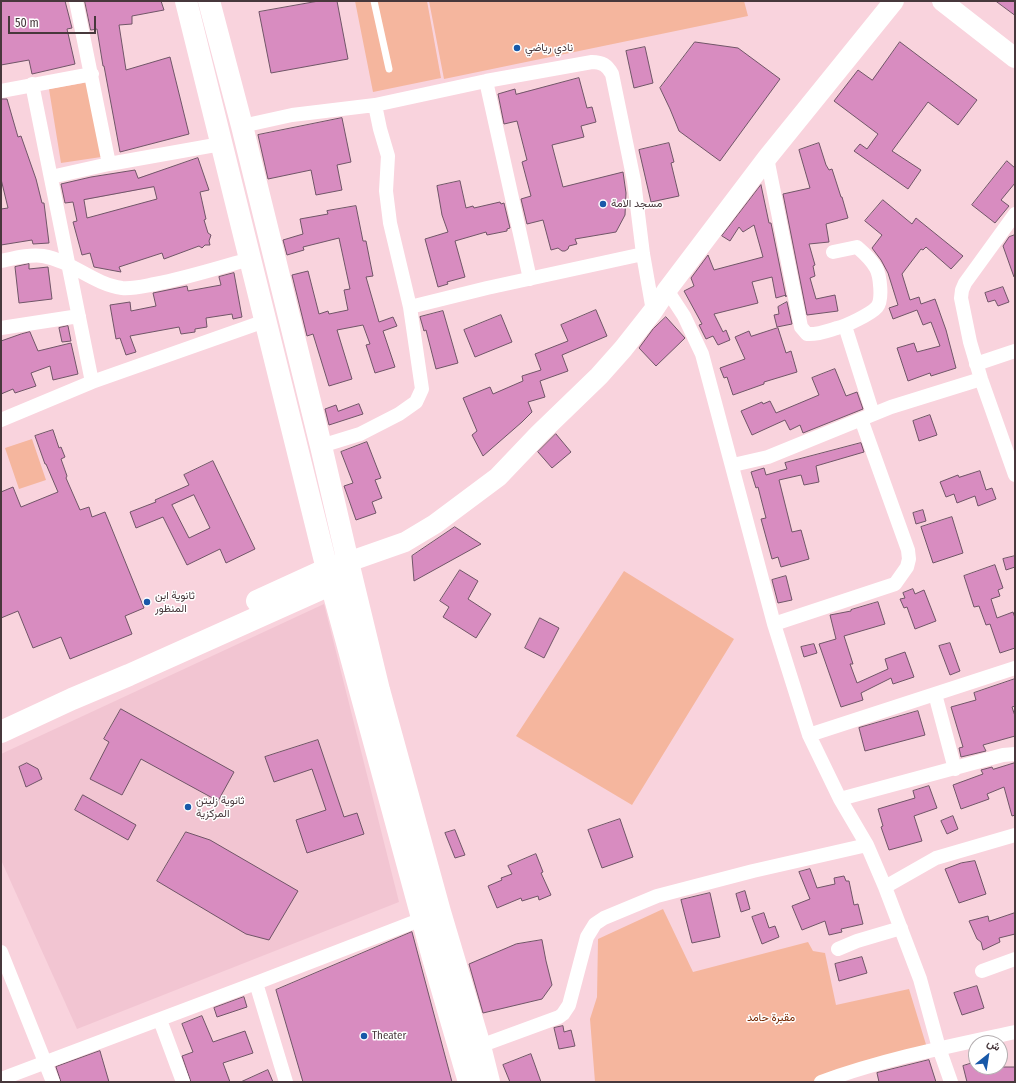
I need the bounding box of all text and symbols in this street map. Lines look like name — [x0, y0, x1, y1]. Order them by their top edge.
scale bar — [10, 8, 98, 34]
text: 50 m — [15, 16, 39, 30]
place label: نادي رياضي — [525, 41, 573, 55]
marker: نادي رياضي — [512, 43, 522, 53]
place label: مسجد الامة — [611, 197, 662, 211]
marker: مسجد الامة — [598, 199, 608, 209]
place label: ثانوية ابن المنظور — [155, 589, 195, 615]
marker: ثانوية ابن المنظور — [142, 597, 152, 607]
place label: ثانوية زليتن المركزية — [196, 794, 244, 820]
marker: ثانوية زليتن المركزية — [183, 802, 193, 812]
park label: مقبرة حامد — [747, 1011, 795, 1025]
place label: Theater — [372, 1029, 406, 1043]
marker: Theater — [359, 1031, 369, 1041]
north arrow — [968, 1035, 1008, 1075]
text: ش — [985, 1036, 1003, 1054]

